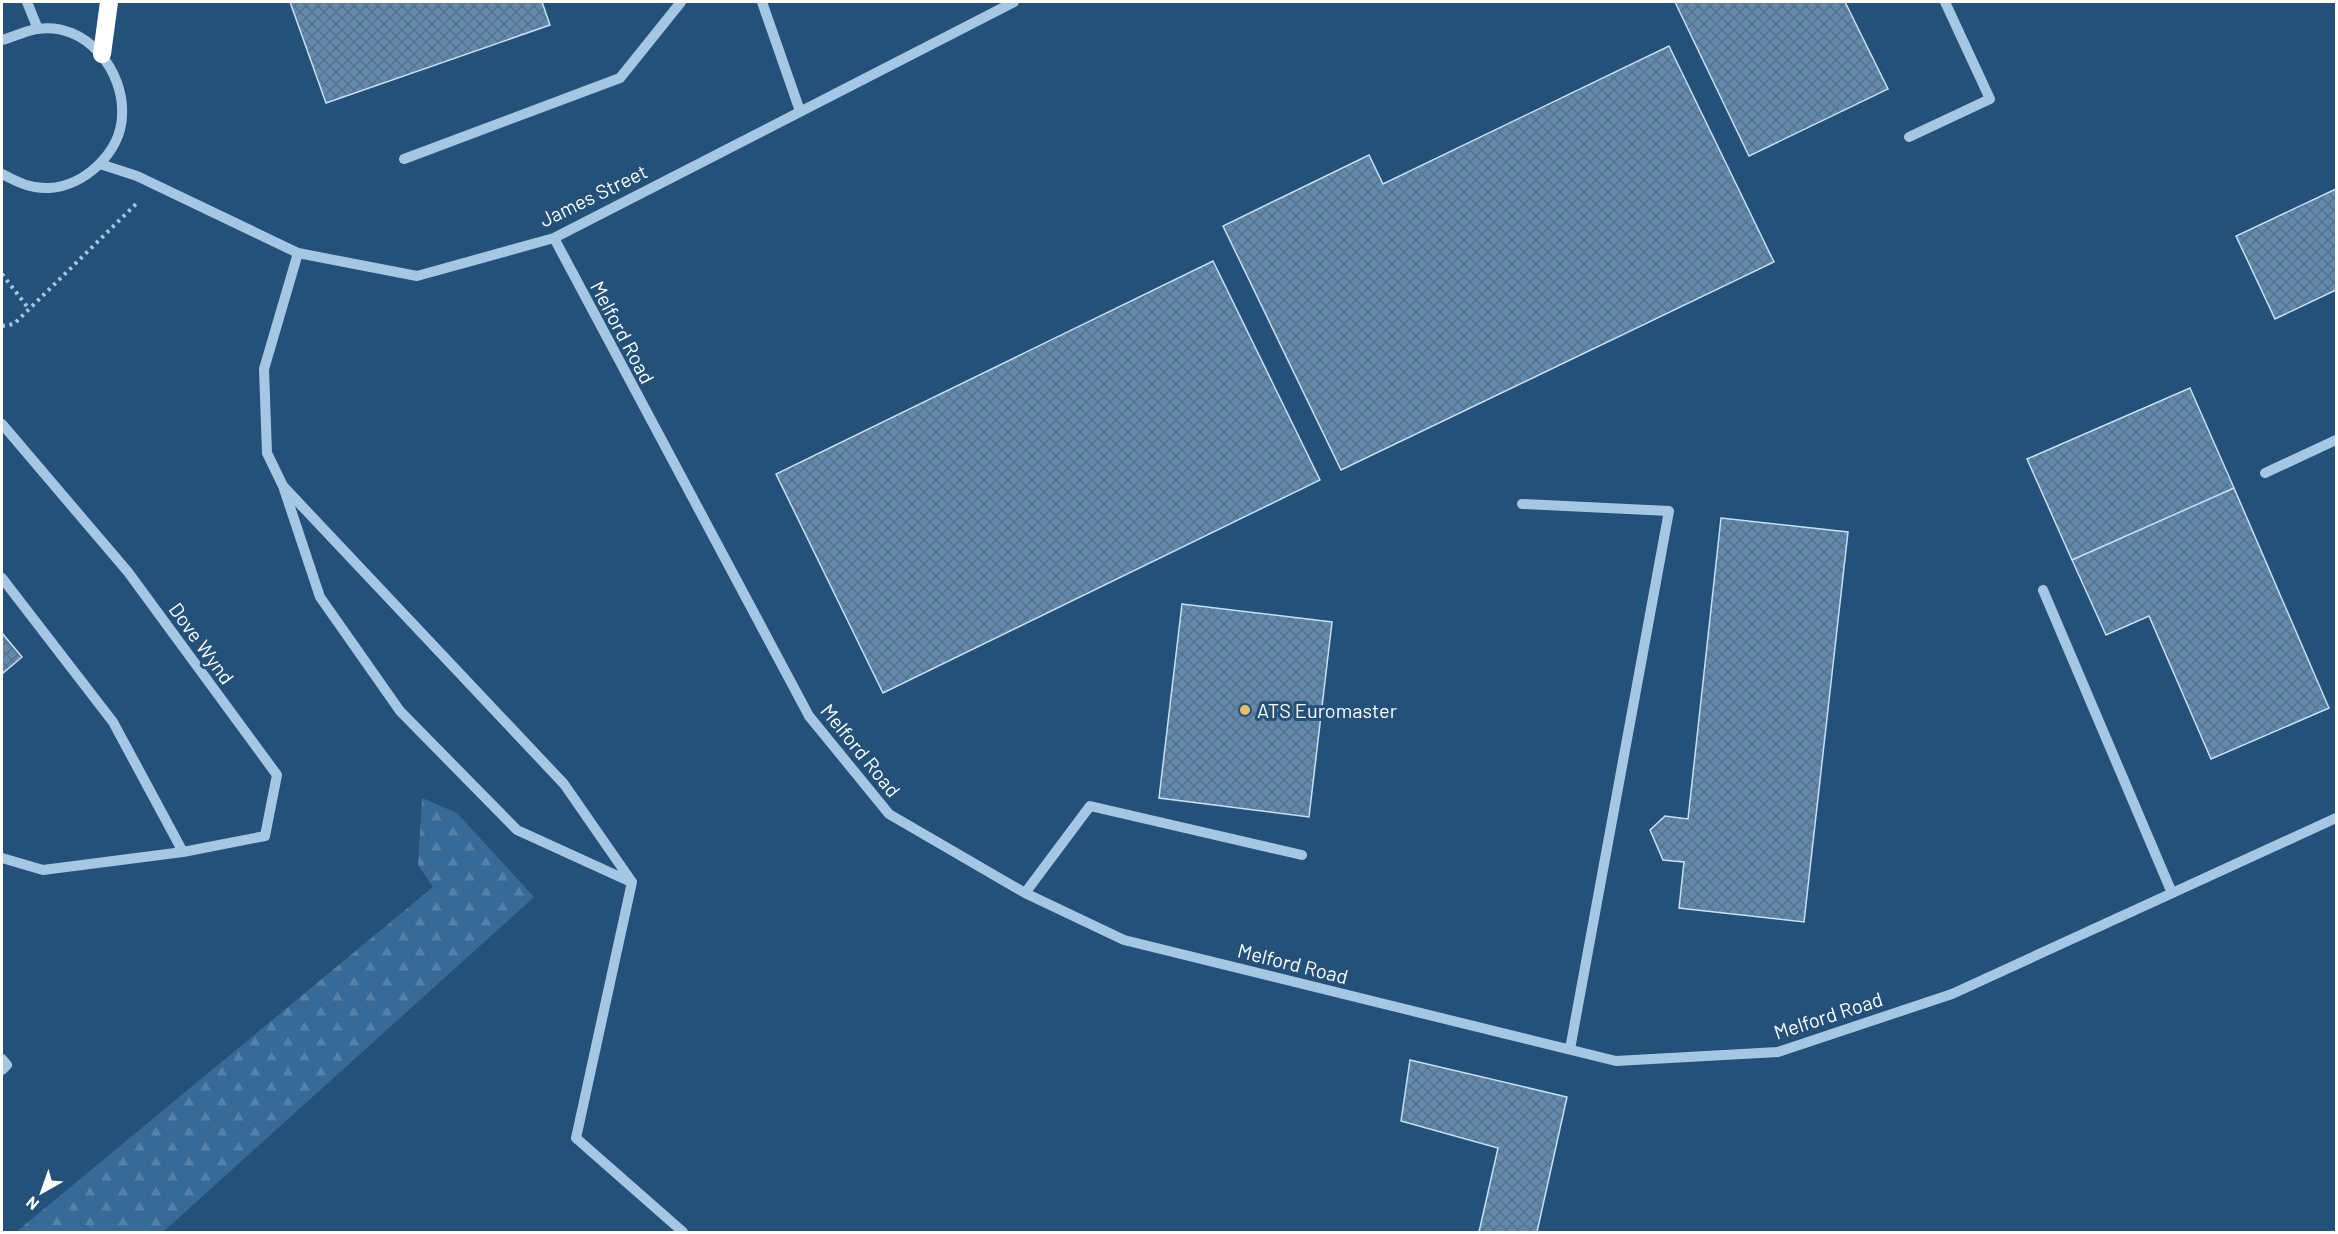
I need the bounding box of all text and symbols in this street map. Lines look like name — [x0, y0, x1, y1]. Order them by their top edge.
street label: James Street — [535, 159, 651, 231]
street label: Melford Road — [586, 276, 660, 388]
street label: Dove Wynd — [164, 598, 240, 688]
place label: ATS Euromaster — [1257, 698, 1397, 722]
street label: Melford Road — [816, 699, 906, 801]
marker: ATS Euromaster — [1238, 703, 1252, 717]
street label: Melford Road — [1235, 938, 1351, 988]
street label: Melford Road — [1771, 986, 1885, 1044]
north arrow — [12, 1162, 72, 1222]
text: N — [22, 1193, 42, 1215]

